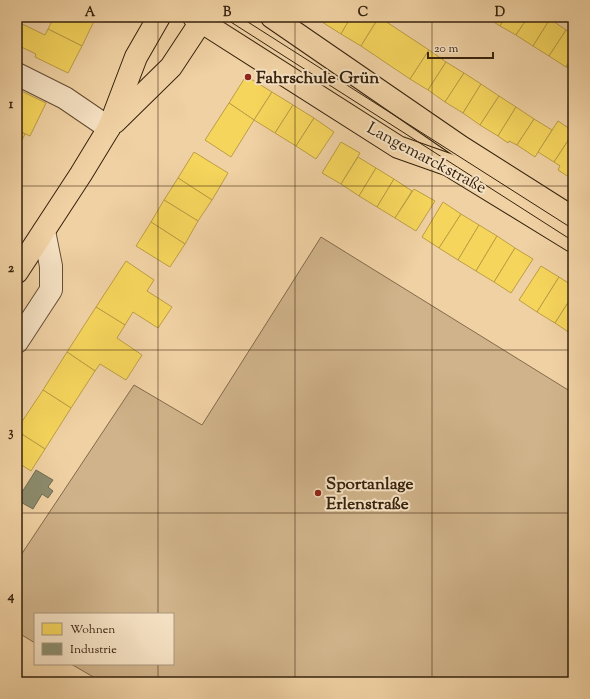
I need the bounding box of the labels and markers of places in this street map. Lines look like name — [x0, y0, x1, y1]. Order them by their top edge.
place label: Fahrschule Grün — [256, 67, 380, 91]
marker: Fahrschule Grün — [243, 72, 253, 82]
place label: Sportanlage Erlenstraße — [326, 473, 413, 517]
marker: Sportanlage Erlenstraße — [313, 488, 323, 498]

